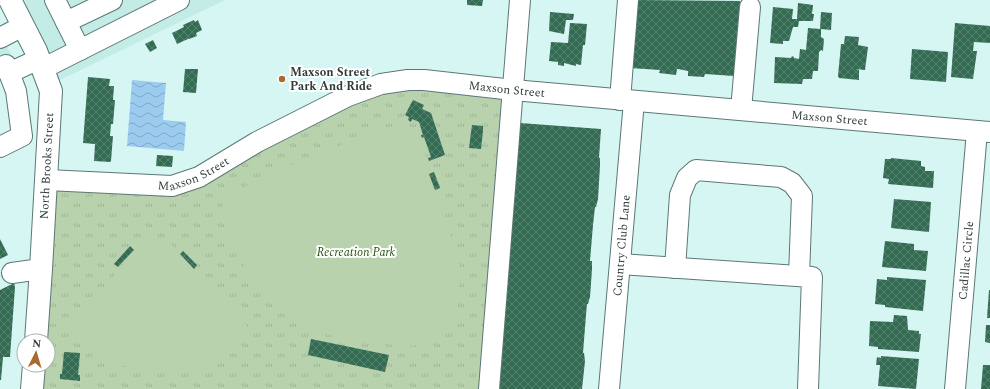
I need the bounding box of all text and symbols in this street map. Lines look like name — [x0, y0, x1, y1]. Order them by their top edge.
place label: Maxson Street Park And Ride — [290, 63, 372, 96]
marker: Maxson Street Park And Ride — [277, 74, 287, 84]
street label: Maxson Street — [468, 76, 546, 102]
street label: Maxson Street — [791, 105, 868, 131]
street label: North Brooks Street — [35, 112, 59, 220]
street label: Maxson Street — [157, 152, 233, 196]
street label: Country Club Lane — [608, 194, 635, 297]
street label: Cadillac Circle — [953, 220, 979, 301]
park label: Recreation Park — [317, 243, 396, 262]
north arrow — [16, 333, 56, 373]
text: N — [32, 335, 42, 352]

